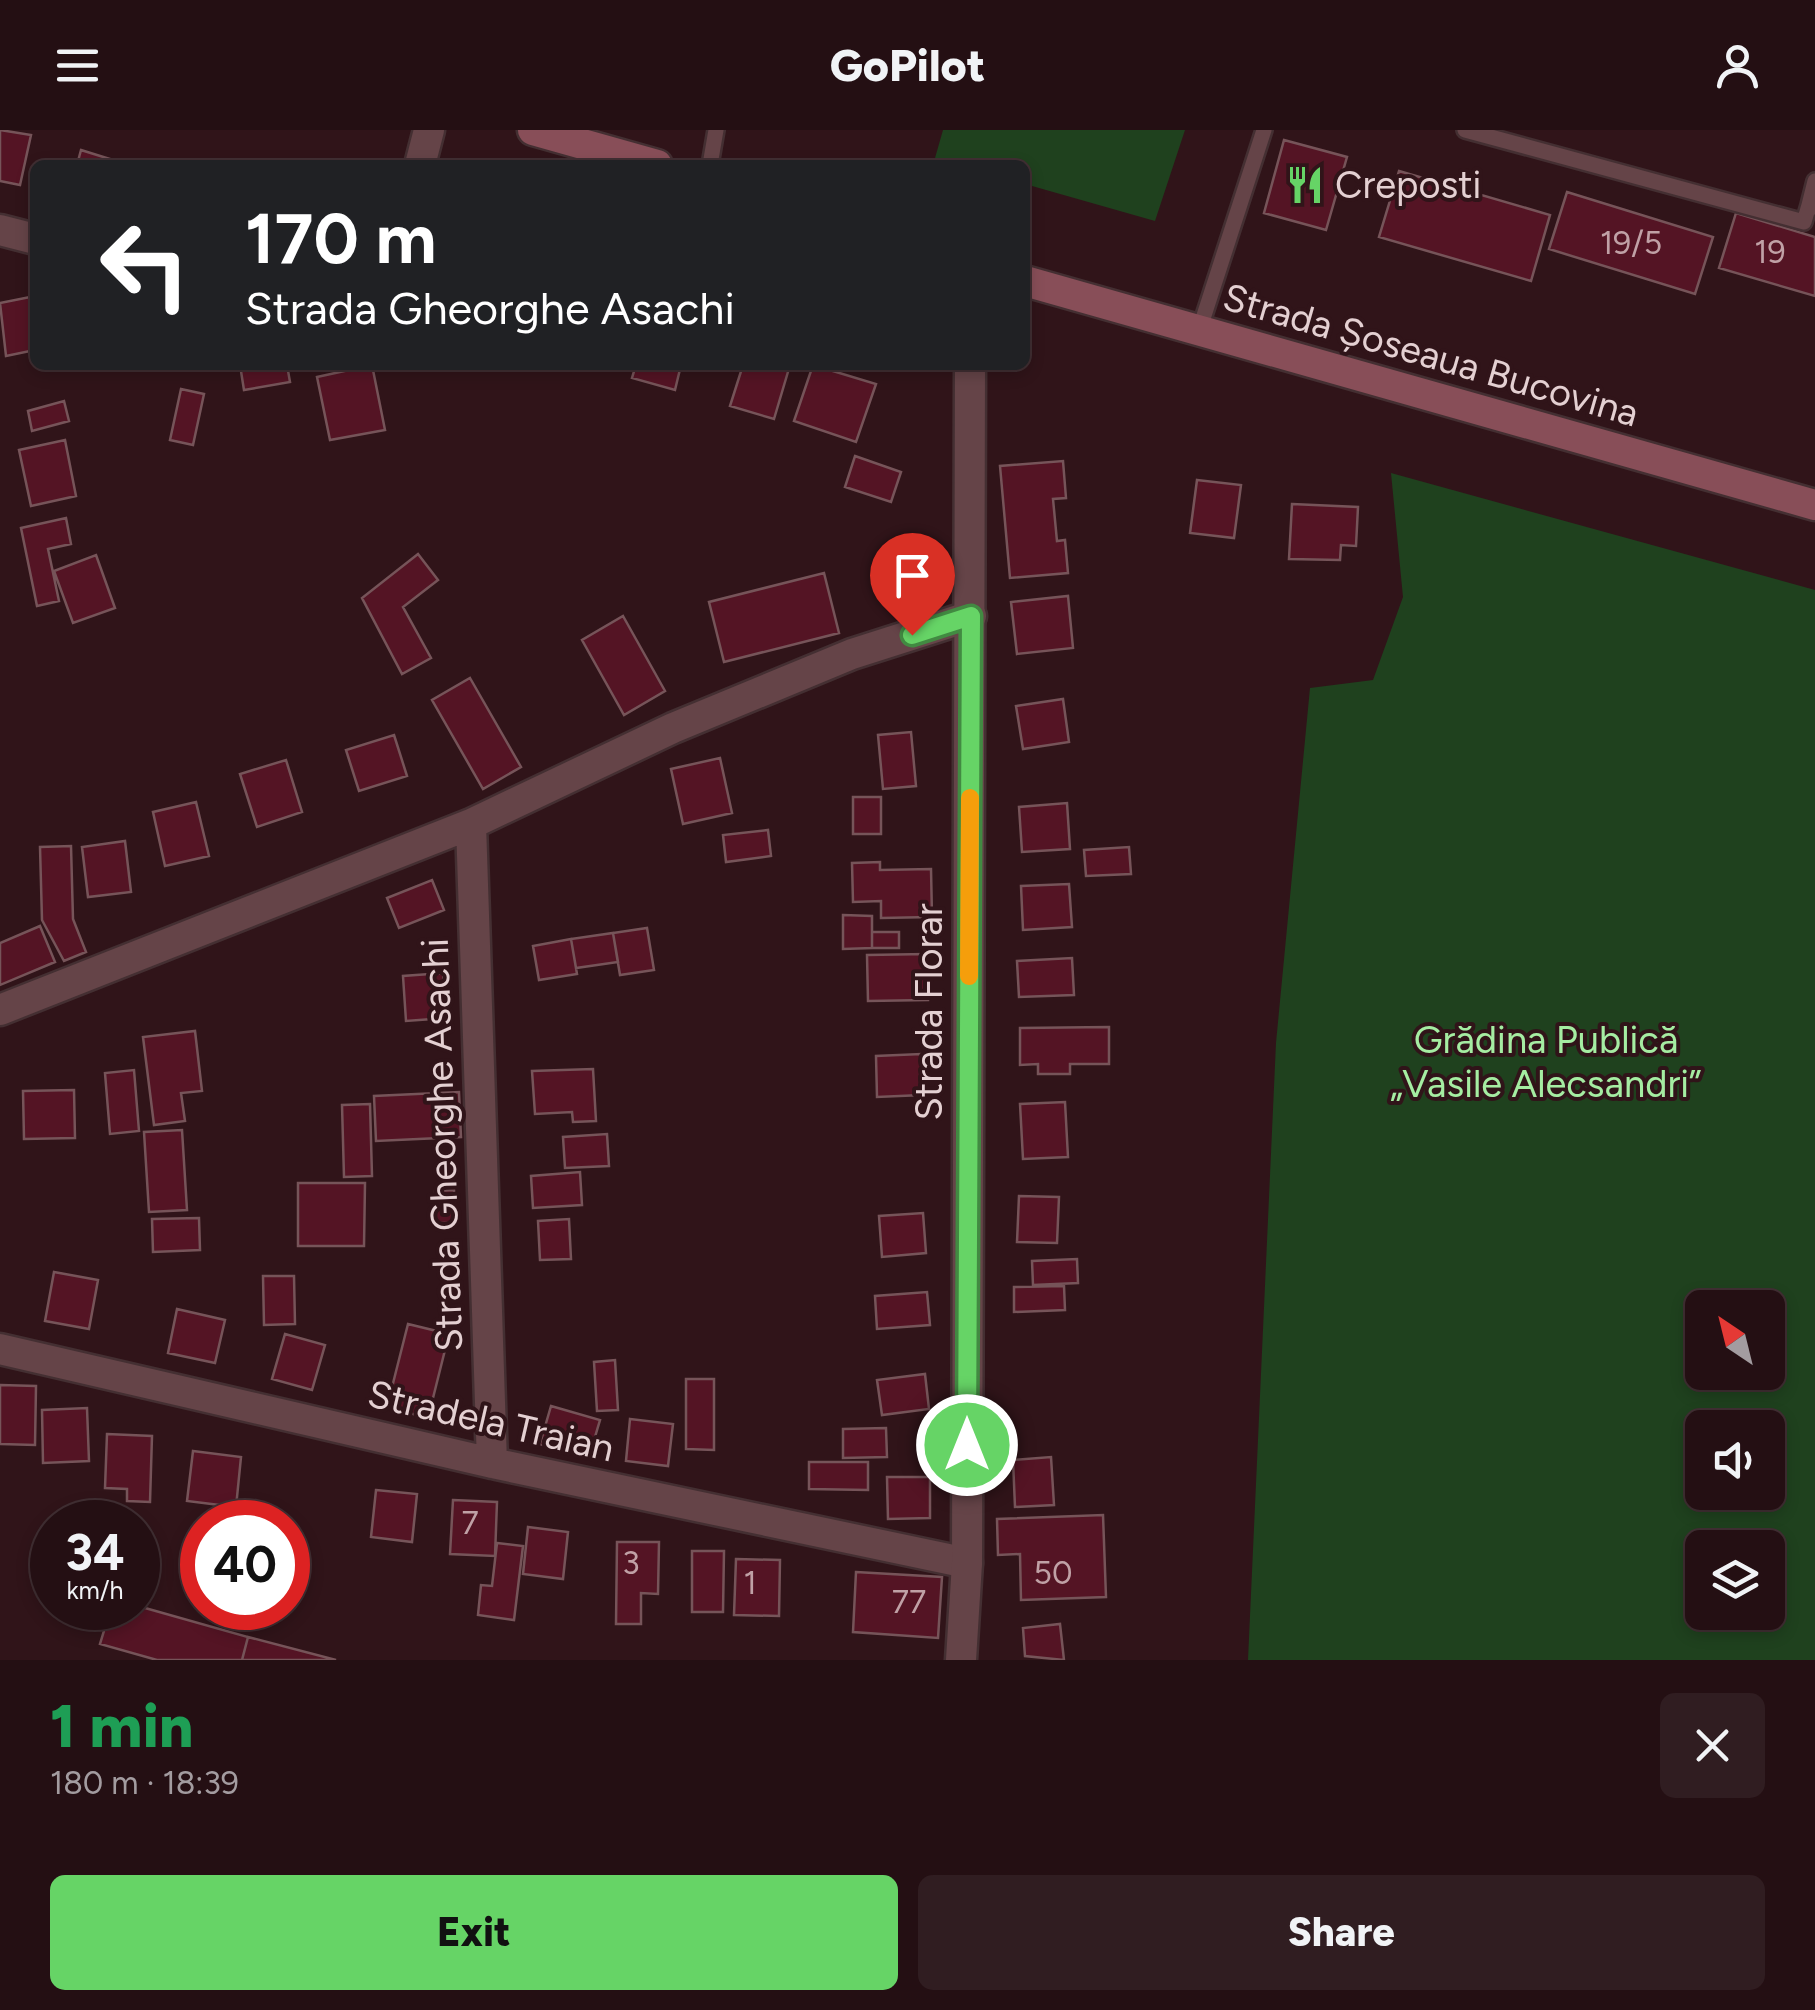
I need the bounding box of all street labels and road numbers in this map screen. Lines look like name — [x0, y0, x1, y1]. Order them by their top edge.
street label: Strada Șoseaua Bucovina — [1218, 274, 1644, 436]
street label: Strada Florar — [906, 903, 952, 1121]
street label: Strada Gheorghe Asachi — [412, 937, 472, 1353]
street label: Stradela Traian — [364, 1370, 618, 1472]

